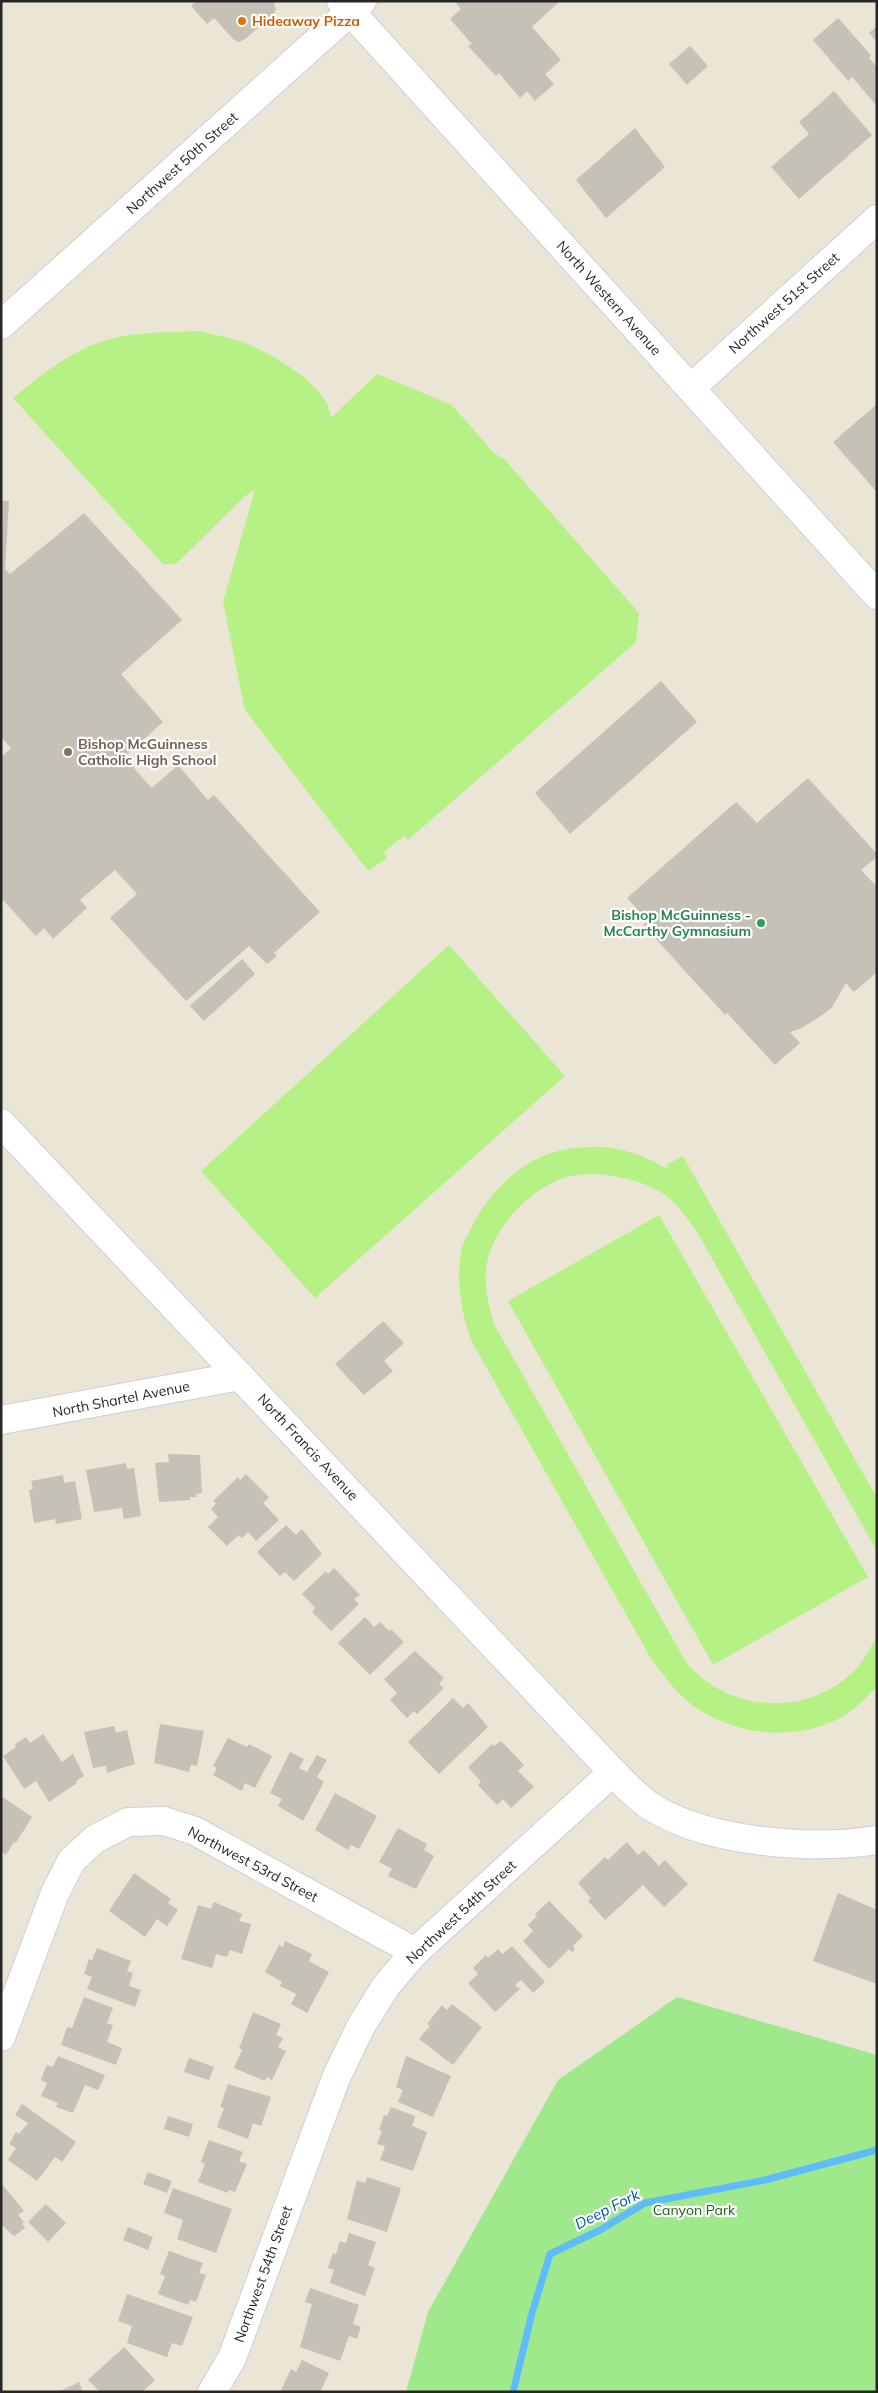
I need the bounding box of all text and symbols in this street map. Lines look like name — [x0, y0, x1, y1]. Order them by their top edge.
place label: Hideaway Pizza — [252, 12, 360, 30]
marker: Hideaway Pizza — [236, 15, 248, 27]
street label: Northwest 50th Street — [122, 108, 242, 218]
street label: North Western Avenue — [553, 237, 665, 359]
street label: Northwest 51st Street — [725, 248, 843, 358]
place label: Bishop McGuinness Catholic High School — [78, 735, 217, 769]
marker: Bishop McGuinness Catholic High School — [62, 746, 74, 758]
place label: Bishop McGuinness - McCarthy Gymnasium — [603, 906, 751, 940]
marker: Bishop McGuinness - McCarthy Gymnasium — [755, 917, 767, 929]
street label: North Shartel Avenue — [51, 1377, 191, 1421]
street label: North Francis Avenue — [254, 1390, 362, 1504]
street label: Northwest 53rd Street — [185, 1822, 321, 1906]
street label: Northwest 54th Street — [402, 1856, 520, 1968]
water label: Deep Fork — [571, 2184, 644, 2233]
park label: Canyon Park — [653, 2201, 736, 2219]
street label: Northwest 54th Street — [230, 2203, 296, 2345]

